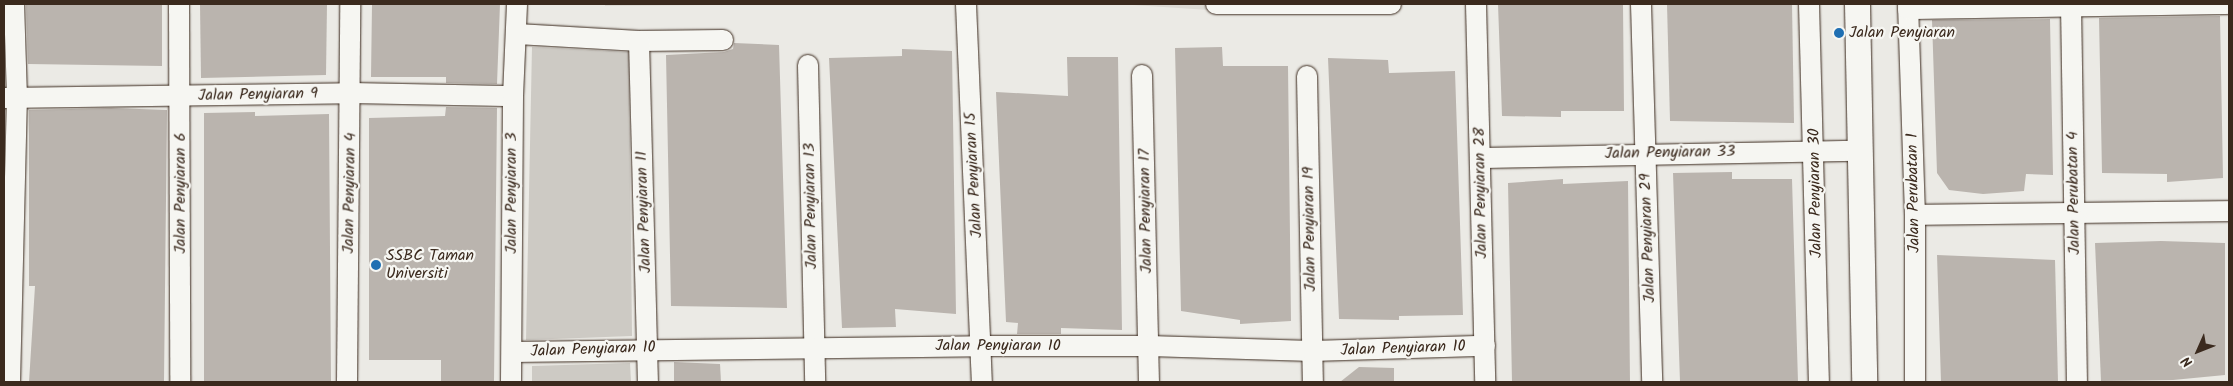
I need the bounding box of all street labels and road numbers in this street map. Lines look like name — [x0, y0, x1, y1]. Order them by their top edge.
street label: Jalan Penyiaran 9 — [198, 84, 318, 106]
street label: Jalan Penyiaran 15 — [961, 112, 987, 238]
street label: Jalan Penyiaran 28 — [1470, 127, 1492, 259]
street label: Jalan Penyiaran 30 — [1805, 128, 1827, 258]
street label: Jalan Perubatan 4 — [2063, 131, 2085, 255]
street label: Jalan Penyiaran 6 — [171, 132, 191, 254]
street label: Jalan Penyiaran 4 — [339, 132, 361, 254]
street label: Jalan Penyiaran 3 — [502, 132, 522, 254]
street label: Jalan Perubatan 1 — [1903, 133, 1925, 253]
street label: Jalan Penyiaran 33 — [1605, 142, 1735, 164]
street label: Jalan Penyiaran 13 — [800, 143, 822, 269]
street label: Jalan Penyiaran 17 — [1135, 148, 1157, 274]
street label: Jalan Penyiaran 11 — [632, 151, 656, 273]
street label: Jalan Penyiaran 19 — [1299, 166, 1321, 292]
street label: Jalan Penyiaran 29 — [1636, 173, 1660, 303]
street label: Jalan Penyiaran 10 — [935, 336, 1061, 356]
street label: Jalan Penyiaran 10 — [1340, 337, 1466, 361]
street label: Jalan Penyiaran 10 — [530, 338, 656, 362]

